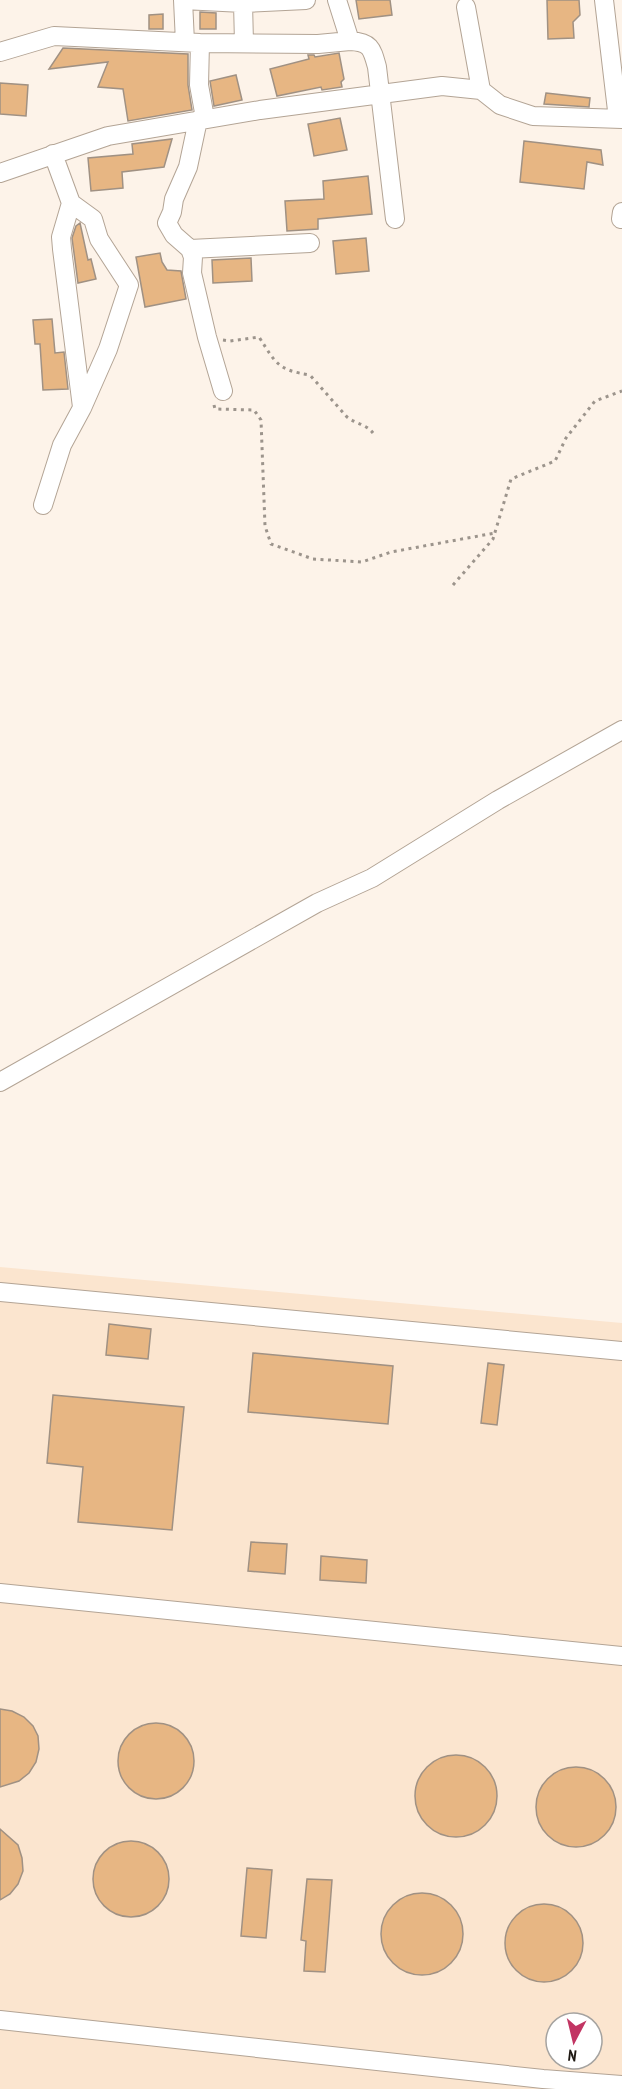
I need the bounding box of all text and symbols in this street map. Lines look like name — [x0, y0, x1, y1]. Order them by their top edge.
north arrow — [544, 2011, 604, 2071]
text: N — [567, 2045, 578, 2066]

